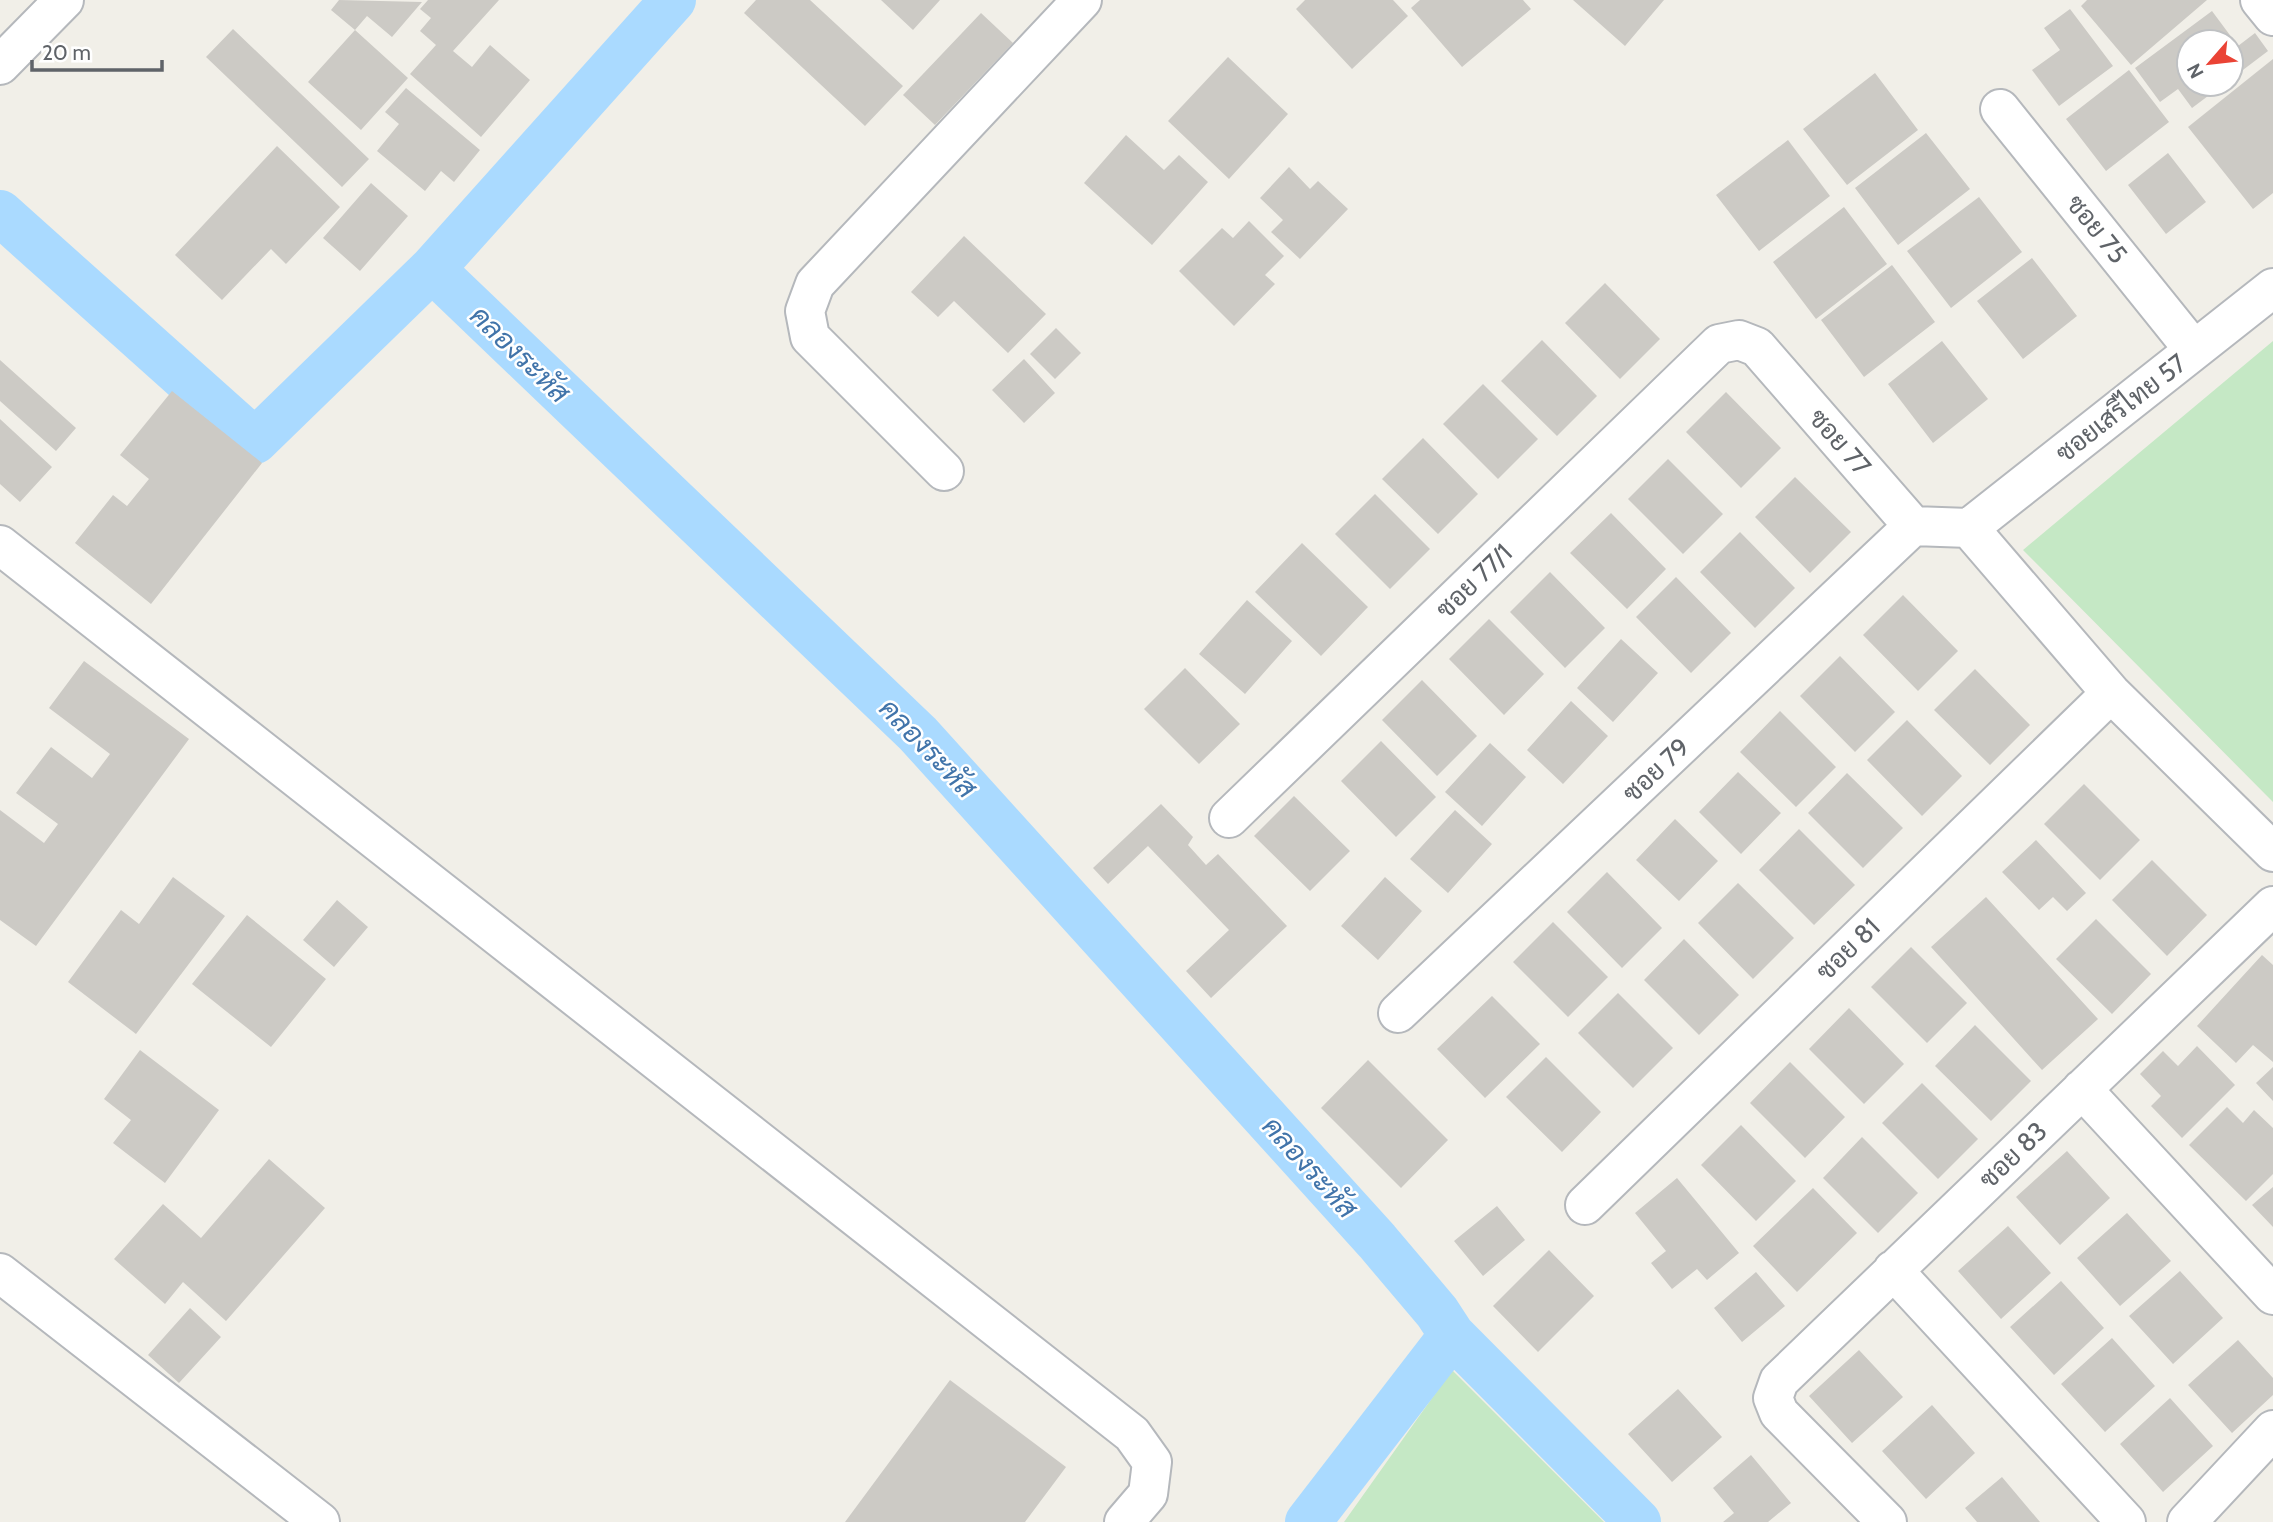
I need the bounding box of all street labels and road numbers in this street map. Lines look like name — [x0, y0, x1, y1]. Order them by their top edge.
street label: ซอย 75 — [2060, 188, 2134, 270]
street label: ซอยเสรีไทย 57 — [2049, 347, 2193, 469]
street label: ซอย 77 — [1802, 402, 1878, 482]
street label: ซอย 77/1 — [1429, 537, 1519, 625]
street label: ซอย 79 — [1616, 731, 1696, 809]
street label: ซอย 81 — [1809, 911, 1887, 987]
street label: ซอย 83 — [1972, 1115, 2054, 1195]

